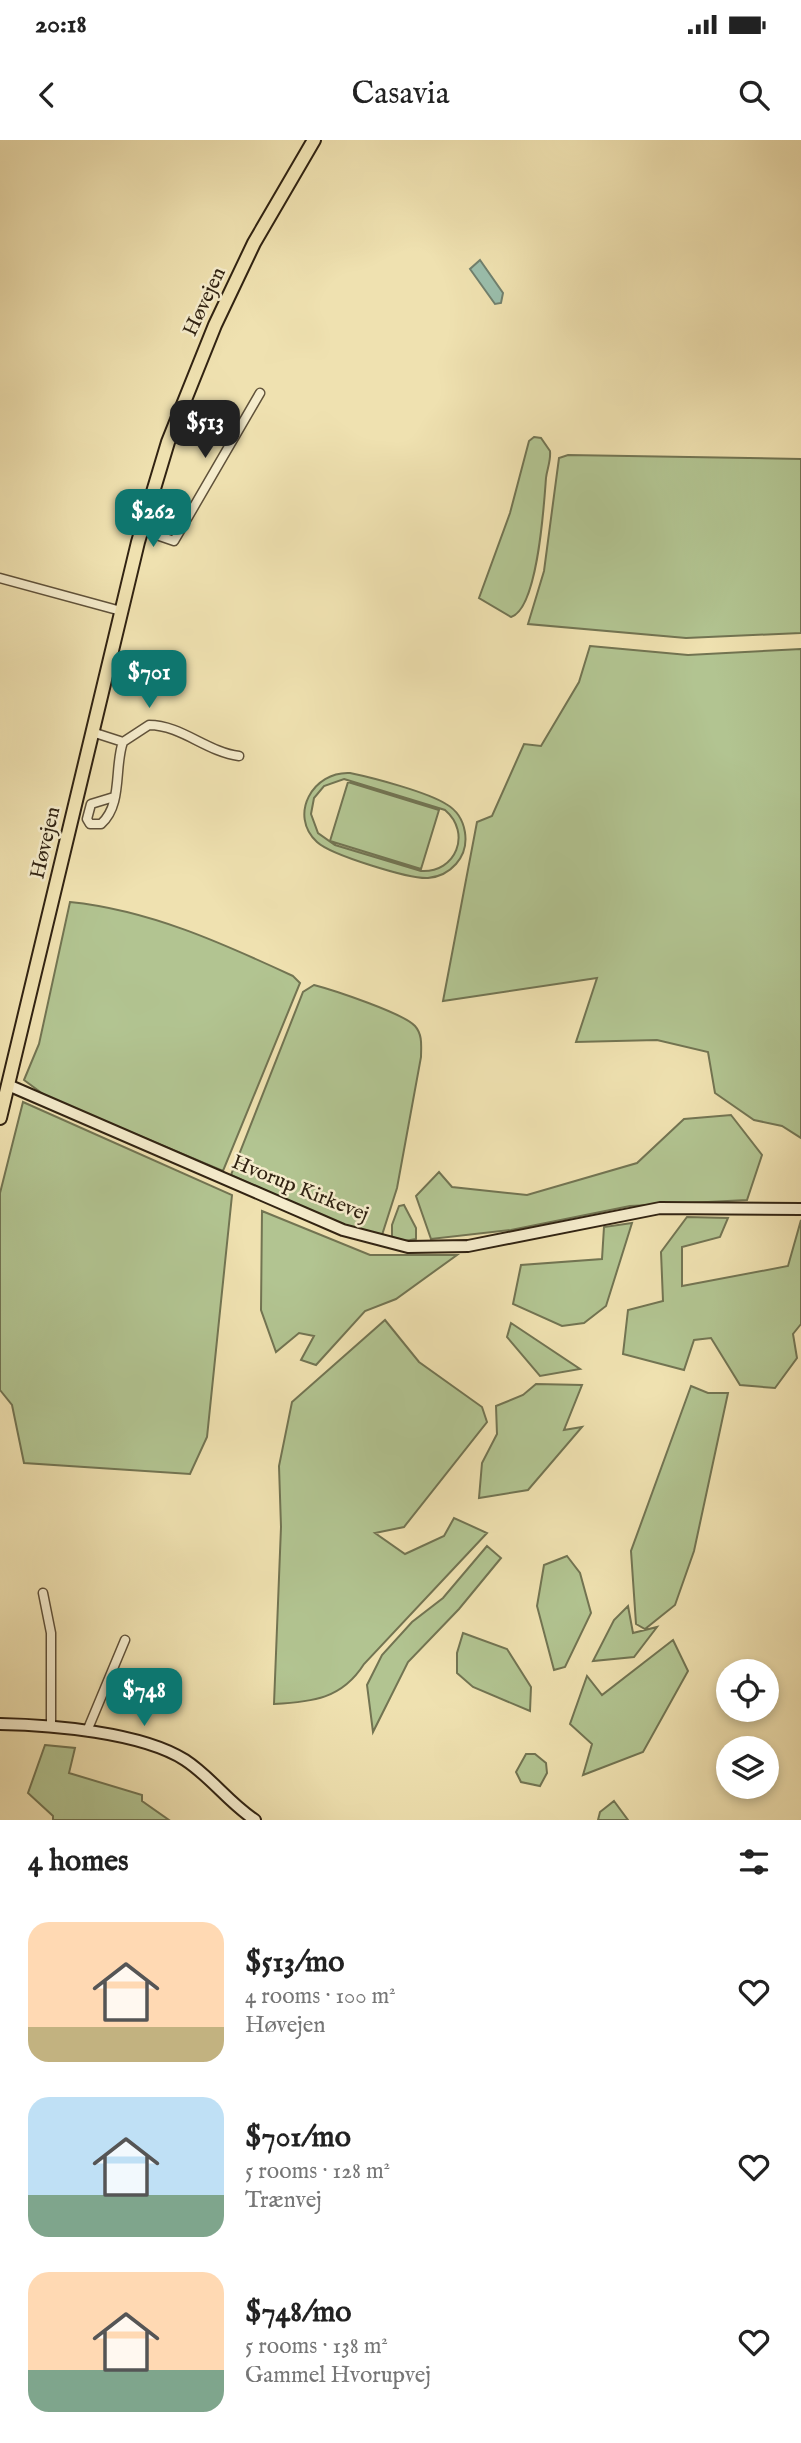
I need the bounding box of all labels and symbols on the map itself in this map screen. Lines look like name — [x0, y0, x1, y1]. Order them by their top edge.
street label: Høvejen — [177, 263, 233, 341]
pin: $513 — [164, 400, 246, 460]
pin: $262 — [112, 490, 194, 549]
pin: $701 — [108, 650, 190, 710]
street label: Høvejen — [25, 804, 67, 882]
street label: Hvorup Kirkevej — [227, 1149, 373, 1229]
pin: $748 — [103, 1668, 185, 1728]

